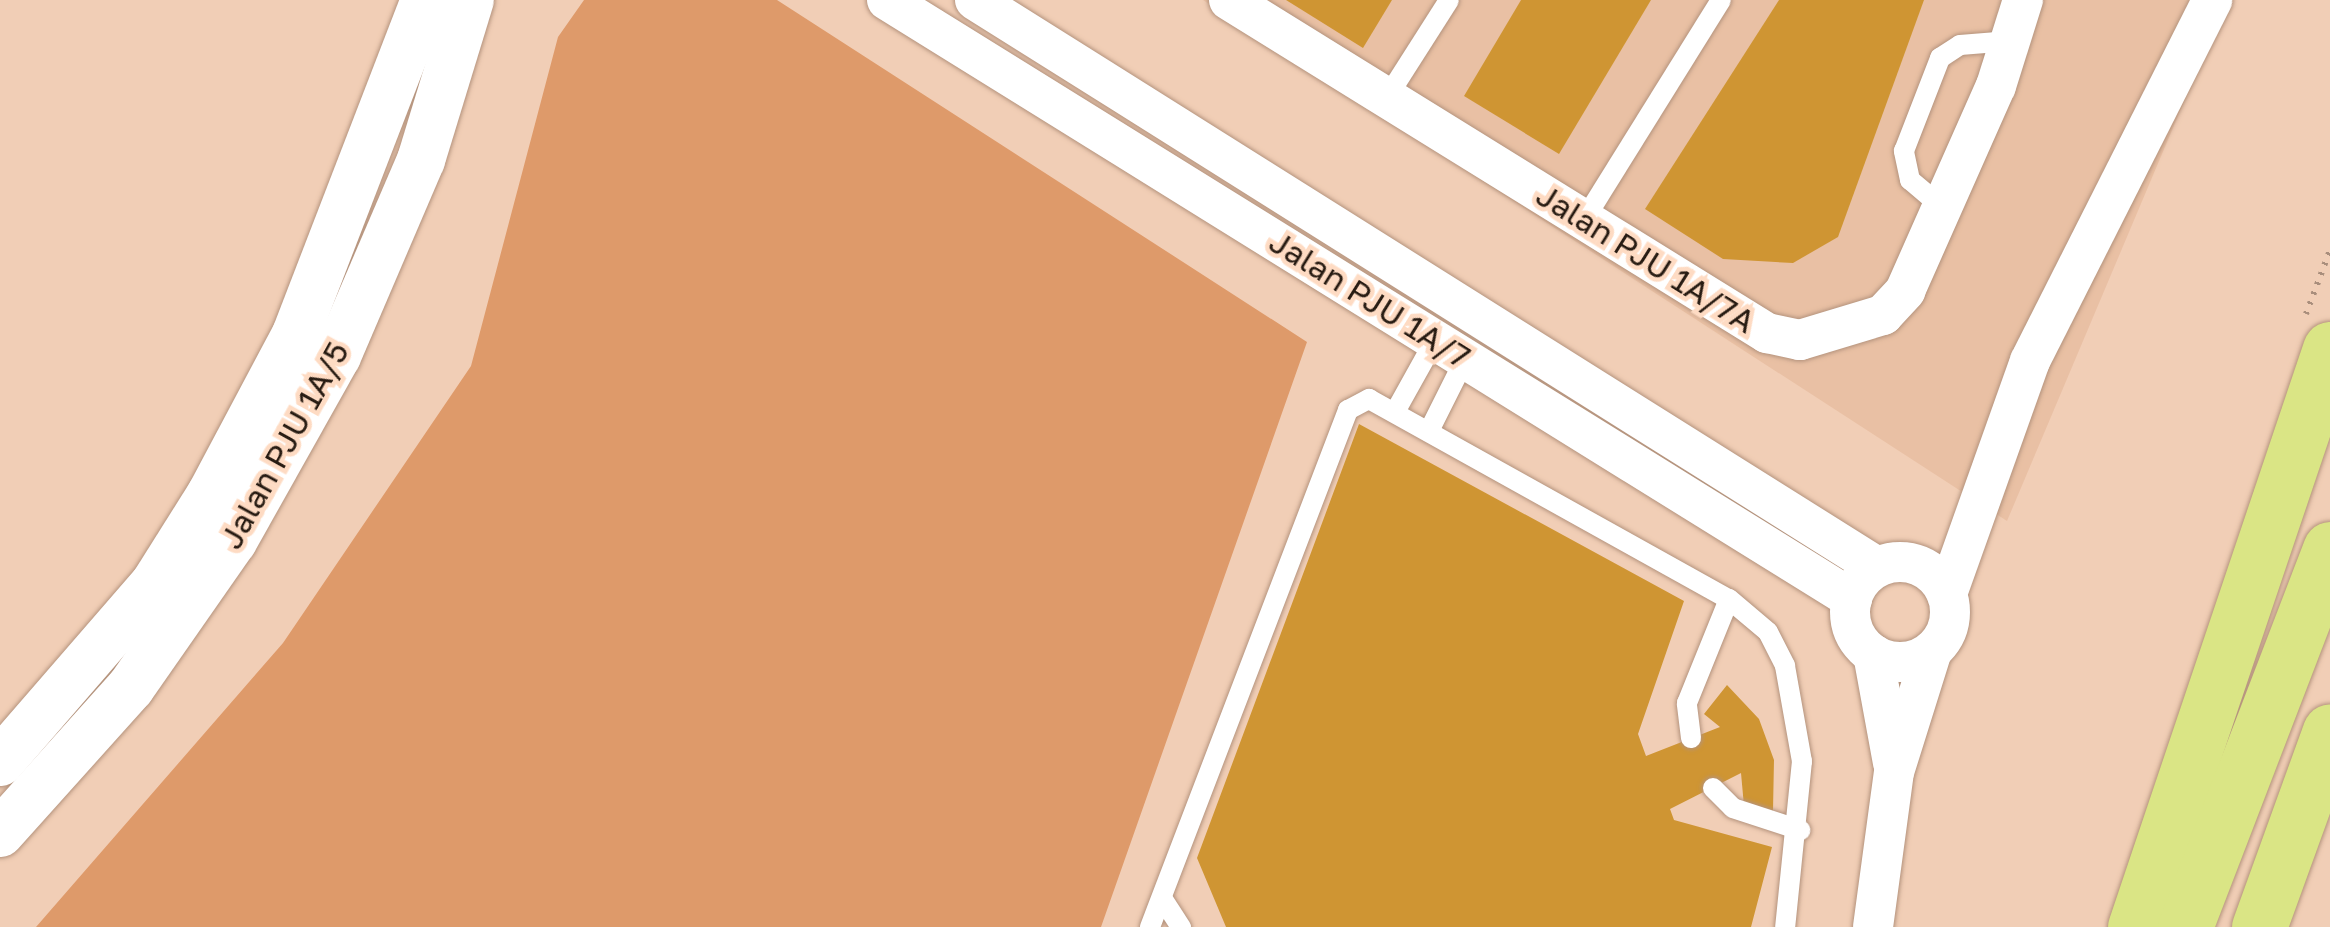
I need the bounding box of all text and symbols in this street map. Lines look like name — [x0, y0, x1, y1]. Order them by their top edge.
street label: Jalan PJU 1A/7A — [1530, 175, 1762, 341]
street label: Jalan PJU 1A/7 — [1263, 222, 1477, 376]
street label: Jalan PJU 1A/5 — [211, 335, 357, 555]

